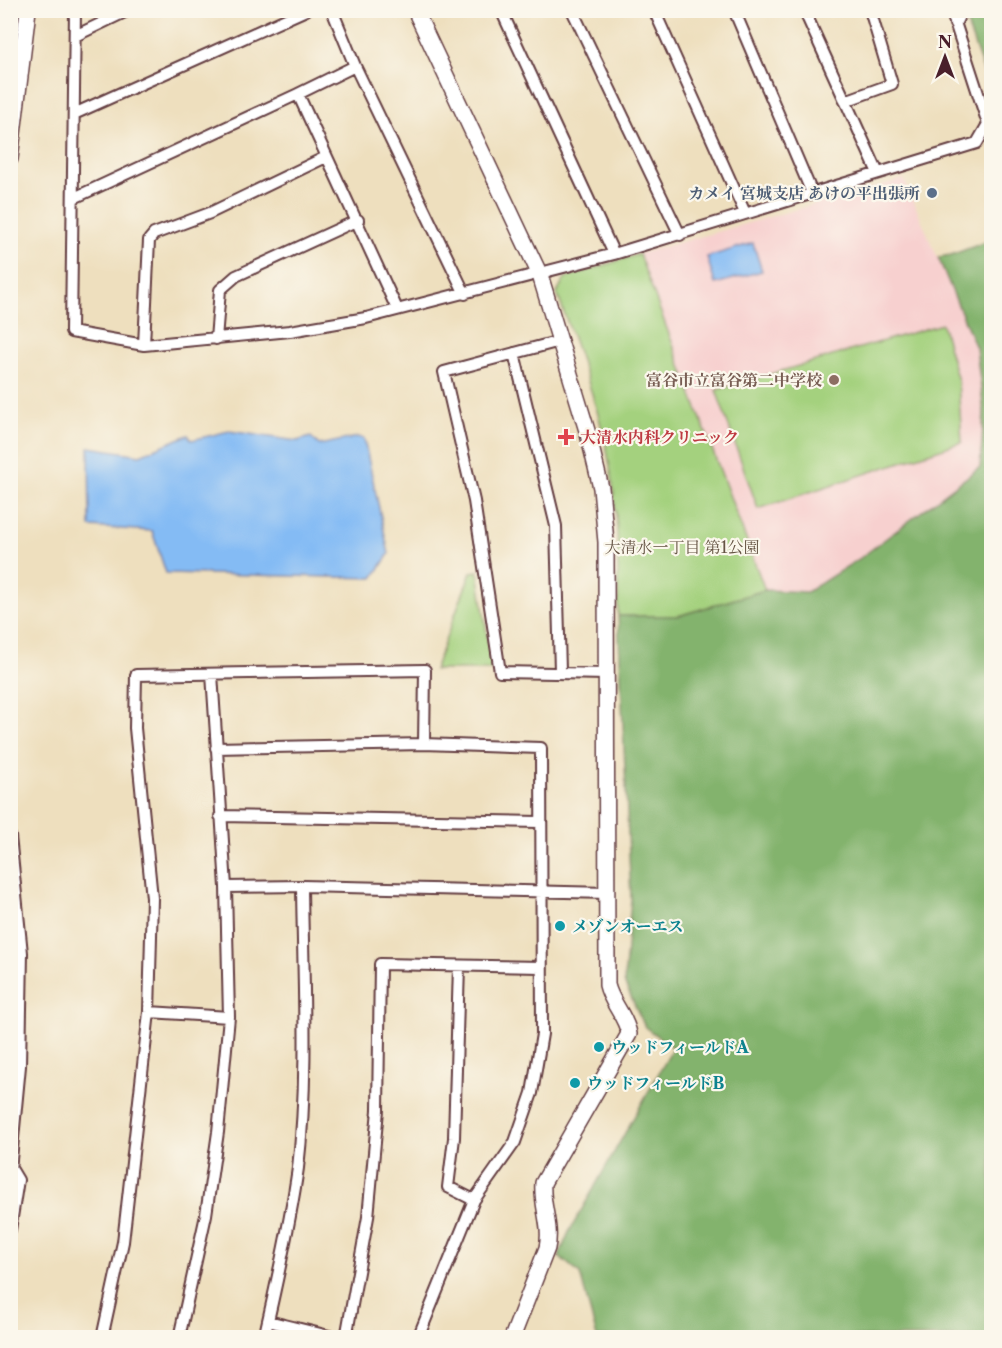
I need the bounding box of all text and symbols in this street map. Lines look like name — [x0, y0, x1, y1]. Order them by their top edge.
north arrow — [915, 27, 975, 87]
text: N — [938, 32, 952, 52]
place label: カメイ 宮城支店 あけの平出張所 — [688, 183, 920, 203]
marker: カメイ 宮城支店 あけの平出張所 — [925, 186, 939, 200]
place label: 富谷市立富谷第二中学校 — [646, 370, 823, 390]
marker: 富谷市立富谷第二中学校 — [827, 373, 841, 387]
place label: 大清水内科クリニック — [580, 427, 739, 447]
marker: 大清水内科クリニック — [557, 428, 575, 446]
park label: 大清水一丁目 第1公園 — [605, 537, 760, 557]
place label: メゾンオーエス — [572, 916, 684, 936]
marker: メゾンオーエス — [553, 919, 567, 933]
place label: ウッドフィールドA — [611, 1037, 750, 1057]
marker: ウッドフィールドA — [592, 1040, 606, 1054]
place label: ウッドフィールドB — [587, 1073, 725, 1093]
marker: ウッドフィールドB — [568, 1076, 582, 1090]

